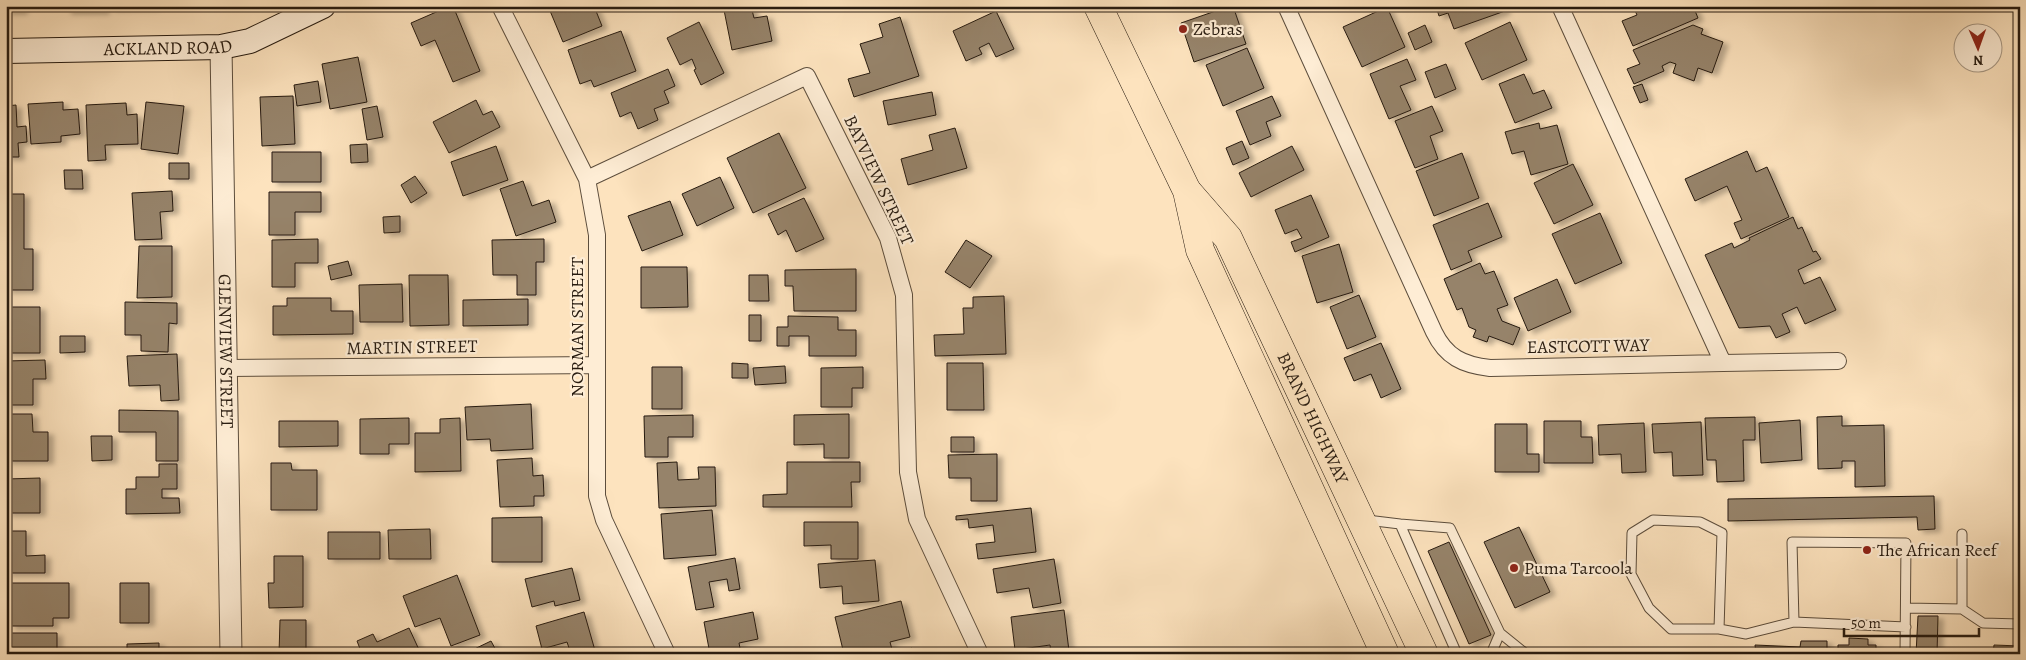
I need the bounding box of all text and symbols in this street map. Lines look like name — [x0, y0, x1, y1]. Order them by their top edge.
place label: Zebras — [1193, 17, 1242, 41]
north arrow — [1954, 22, 2004, 72]
marker: Zebras — [1177, 23, 1189, 35]
street label: ACKLAND ROAD — [103, 33, 234, 61]
text: N — [1973, 51, 1984, 70]
street label: BAYVIEW STREET — [838, 111, 920, 249]
street label: NORMAN STREET — [565, 257, 589, 397]
street label: GLENVIEW STREET — [213, 274, 239, 428]
street label: EASTCOTT WAY — [1527, 333, 1651, 359]
street label: MARTIN STREET — [346, 334, 478, 360]
street label: BRAND HIGHWAY — [1272, 348, 1355, 489]
place label: The African Reef — [1877, 538, 2000, 562]
marker: The African Reef — [1861, 544, 1873, 556]
place label: Puma Tarcoola — [1524, 556, 1633, 580]
marker: Puma Tarcoola — [1508, 562, 1520, 574]
scale bar — [1844, 605, 1978, 637]
text: 50 m — [1851, 613, 1881, 633]

